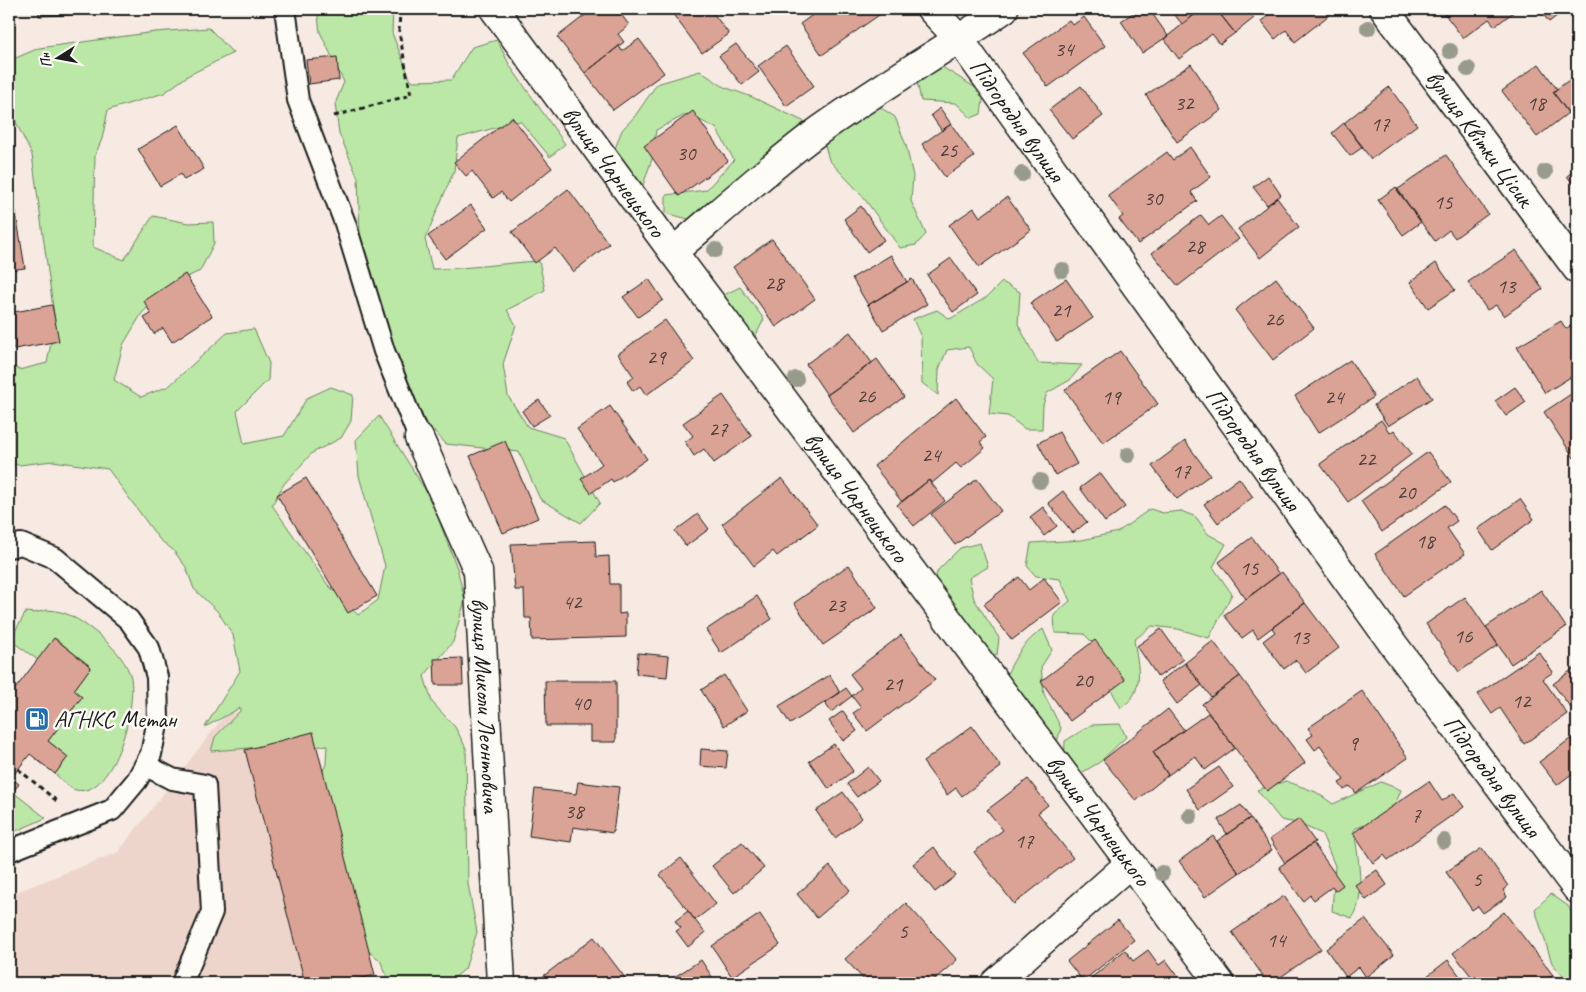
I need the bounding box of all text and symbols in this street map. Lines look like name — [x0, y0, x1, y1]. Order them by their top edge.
north arrow — [32, 32, 82, 82]
house number: 34 — [1055, 36, 1076, 62]
text: Пн — [36, 51, 55, 69]
street label: Підгородня вулиця — [963, 53, 1073, 189]
street label: вулиця Квітки Цісик — [1419, 64, 1542, 214]
house number: 32 — [1175, 90, 1195, 116]
house number: 18 — [1527, 90, 1548, 116]
street label: вулиця Чарнецького — [556, 100, 673, 244]
house number: 17 — [1371, 111, 1391, 137]
house number: 25 — [939, 137, 959, 163]
house number: 30 — [677, 140, 697, 166]
house number: 30 — [1144, 185, 1164, 211]
house number: 15 — [1434, 189, 1454, 215]
house number: 28 — [1186, 233, 1207, 259]
house number: 28 — [765, 270, 786, 296]
house number: 13 — [1497, 273, 1517, 299]
house number: 21 — [1052, 297, 1072, 323]
house number: 26 — [1265, 306, 1284, 332]
house number: 29 — [647, 344, 667, 370]
street label: Підгородня вулиця — [1199, 382, 1309, 518]
house number: 26 — [857, 383, 876, 409]
house number: 19 — [1102, 384, 1122, 410]
house number: 24 — [1325, 384, 1346, 410]
house number: 27 — [709, 416, 729, 442]
street label: вулиця Чарнецького — [798, 426, 916, 570]
house number: 24 — [922, 442, 943, 468]
house number: 22 — [1357, 446, 1377, 472]
house number: 17 — [1172, 458, 1192, 484]
house number: 20 — [1397, 479, 1417, 505]
house number: 18 — [1416, 528, 1437, 554]
house number: 15 — [1240, 555, 1260, 581]
house number: 42 — [563, 589, 583, 615]
house number: 23 — [827, 592, 847, 618]
street label: вулиця Миколи Леонтовича — [465, 597, 507, 815]
house number: 16 — [1454, 623, 1473, 649]
house number: 13 — [1291, 624, 1311, 650]
house number: 20 — [1074, 667, 1094, 693]
house number: 21 — [884, 671, 904, 697]
house number: 12 — [1512, 688, 1532, 714]
house number: 40 — [572, 690, 592, 716]
place label: АГНКС Метан — [54, 704, 178, 734]
fuel station icon: АГНКС Метан — [24, 706, 50, 732]
street label: Підгородня вулиця — [1437, 710, 1549, 844]
house number: 9 — [1348, 730, 1359, 756]
street label: вулиця Чарнецького — [1040, 749, 1158, 893]
house number: 38 — [565, 798, 586, 824]
house number: 7 — [1411, 802, 1422, 828]
house number: 17 — [1015, 828, 1035, 854]
house number: 5 — [1472, 866, 1483, 892]
house number: 5 — [898, 918, 909, 944]
house number: 14 — [1267, 927, 1288, 953]

